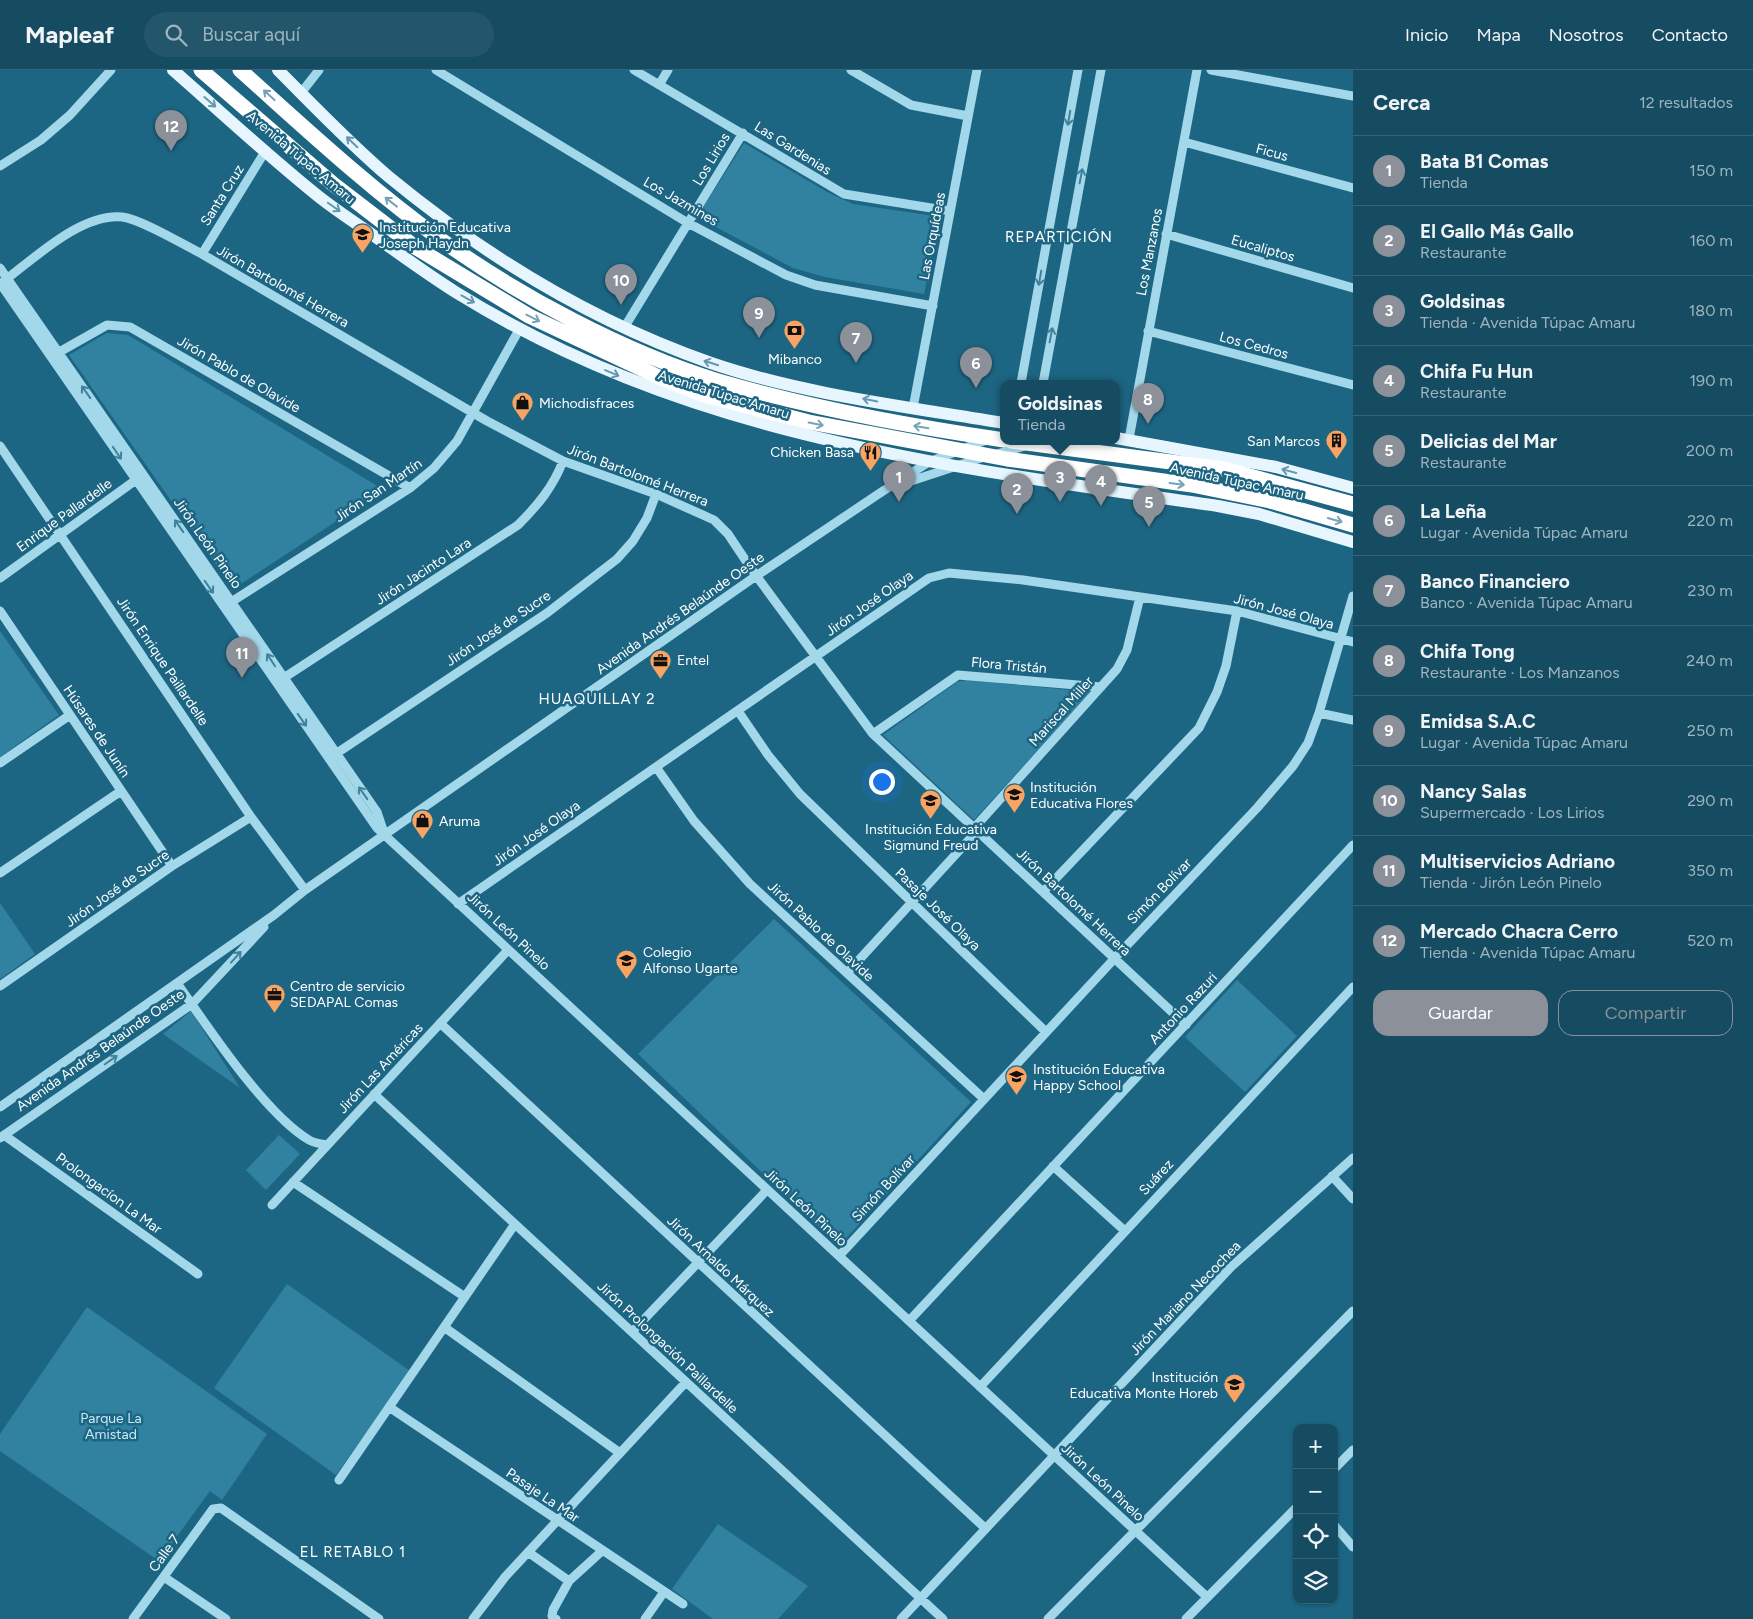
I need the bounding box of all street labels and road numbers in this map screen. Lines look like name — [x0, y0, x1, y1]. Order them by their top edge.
street label: Avenida Túpac Amaru — [243, 107, 358, 208]
street label: Las Gardenias — [751, 118, 834, 179]
street label: Los Lirios — [689, 130, 734, 189]
street label: Ficus — [1254, 140, 1290, 165]
street label: Santa Cruz — [197, 161, 248, 229]
street label: Los Jazmines — [640, 173, 721, 230]
street label: Las Orquídeas — [916, 191, 949, 281]
street label: Los Manzanos — [1133, 207, 1166, 297]
street label: Eucaliptos — [1229, 231, 1297, 266]
street label: Jirón Bartolomé Herrera — [214, 242, 352, 331]
street label: Los Cedros — [1218, 328, 1290, 363]
street label: Jirón Pablo de Olavide — [174, 332, 304, 417]
street label: Avenida Túpac Amaru — [656, 366, 792, 423]
street label: Jirón Bartolomé Herrera — [565, 441, 711, 510]
street label: Jirón San Martín — [331, 455, 425, 526]
street label: Avenida Túpac Amaru — [1168, 459, 1305, 504]
street label: Enrique Pallardelle — [13, 475, 116, 556]
street label: Jirón León Pinelo — [170, 495, 245, 592]
street label: Jirón Jacinto Lara — [372, 534, 474, 609]
street label: Avenida Andrés Belaúnde Oeste — [593, 549, 768, 678]
street label: Jirón José Olaya — [822, 567, 916, 640]
street label: Jirón José de Sucre — [442, 587, 554, 670]
street label: Jirón José Olaya — [1232, 590, 1336, 633]
street label: Jirón Enrique Paillardelle — [113, 594, 212, 729]
street label: Flora Tristán — [970, 654, 1048, 677]
street label: Mariscal Miller — [1025, 673, 1097, 750]
street label: Húsares de Junín — [59, 682, 134, 781]
street label: Jirón José Olaya — [489, 797, 583, 870]
street label: Jirón Bartolomé Herrera — [1013, 845, 1134, 960]
street label: Jirón José de Sucre — [62, 846, 173, 931]
street label: Simón Bolívar — [1124, 855, 1195, 928]
street label: Pasaje José Olaya — [891, 864, 984, 954]
street label: Jirón Pablo de Olavide — [764, 878, 878, 985]
street label: Jirón León Pinelo — [464, 889, 554, 974]
street label: Antonio Razuri — [1146, 969, 1221, 1048]
street label: Avenida Andrés Belaúnde Oeste — [13, 986, 188, 1115]
street label: Jirón Las Américas — [334, 1020, 427, 1117]
street label: Prolongacíon La Mar — [52, 1149, 165, 1238]
street label: Simón Bolívar — [848, 1151, 919, 1225]
street label: Suárez — [1136, 1156, 1177, 1199]
street label: Jirón León Pinelo — [761, 1165, 851, 1250]
street label: Jirón Arnaldo Márquez — [663, 1212, 778, 1321]
street label: Jirón Mariano Necochea — [1126, 1238, 1244, 1359]
street label: Jirón Prolongación Paillardelle — [594, 1278, 742, 1417]
street label: Jirón León Pinelo — [1058, 1440, 1148, 1525]
street label: Pasaje La Mar — [503, 1465, 583, 1526]
street label: Calle 7 — [145, 1531, 184, 1575]

